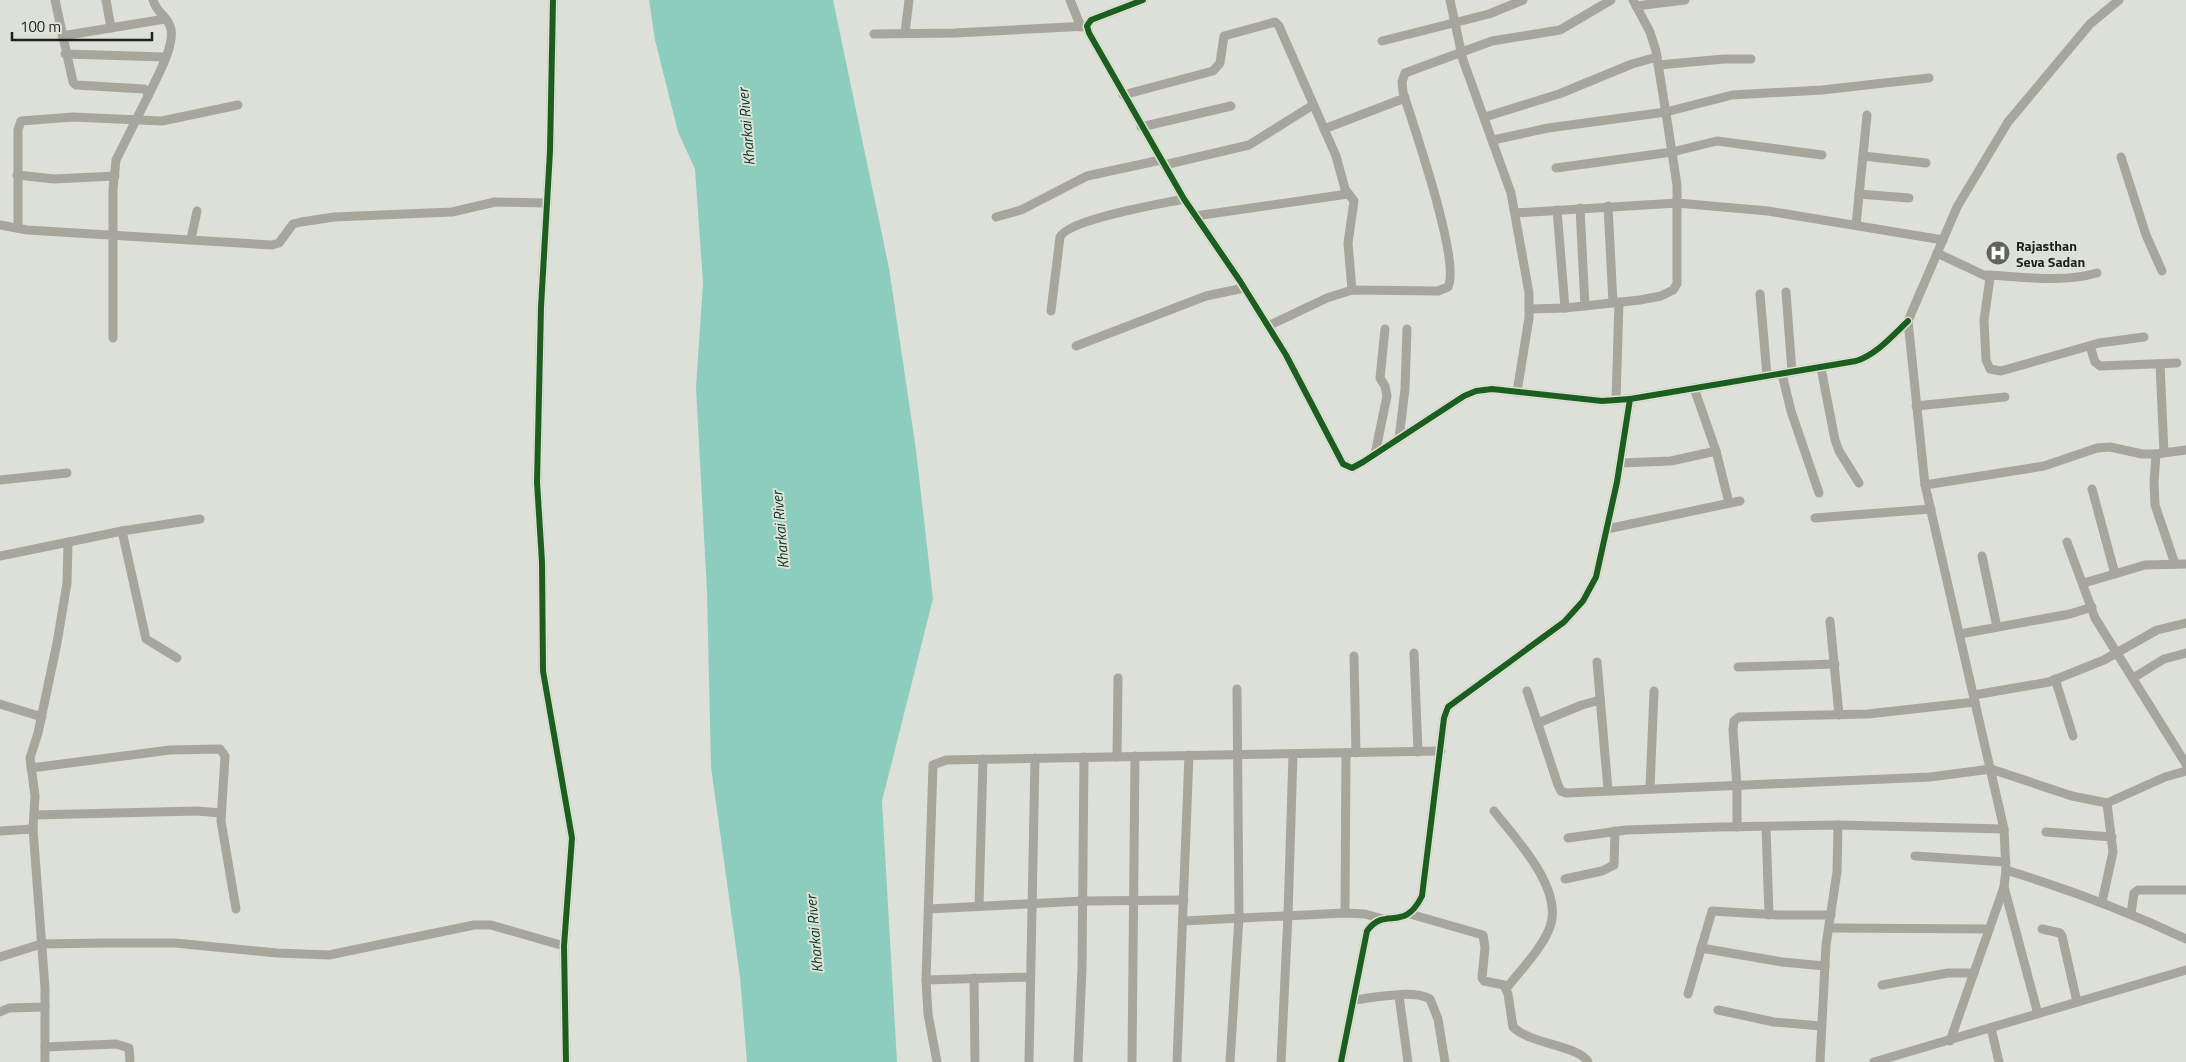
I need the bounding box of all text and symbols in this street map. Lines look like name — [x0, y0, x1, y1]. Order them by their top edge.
scale bar — [12, 10, 152, 42]
text: 100 m — [20, 15, 61, 38]
water label: Kharkai River — [731, 85, 761, 167]
place label: Rajasthan Seva Sadan — [2016, 235, 2085, 272]
hospital icon: Rajasthan Seva Sadan — [1985, 240, 2011, 266]
water label: Kharkai River — [765, 488, 795, 570]
water label: Kharkai River — [799, 892, 829, 974]

